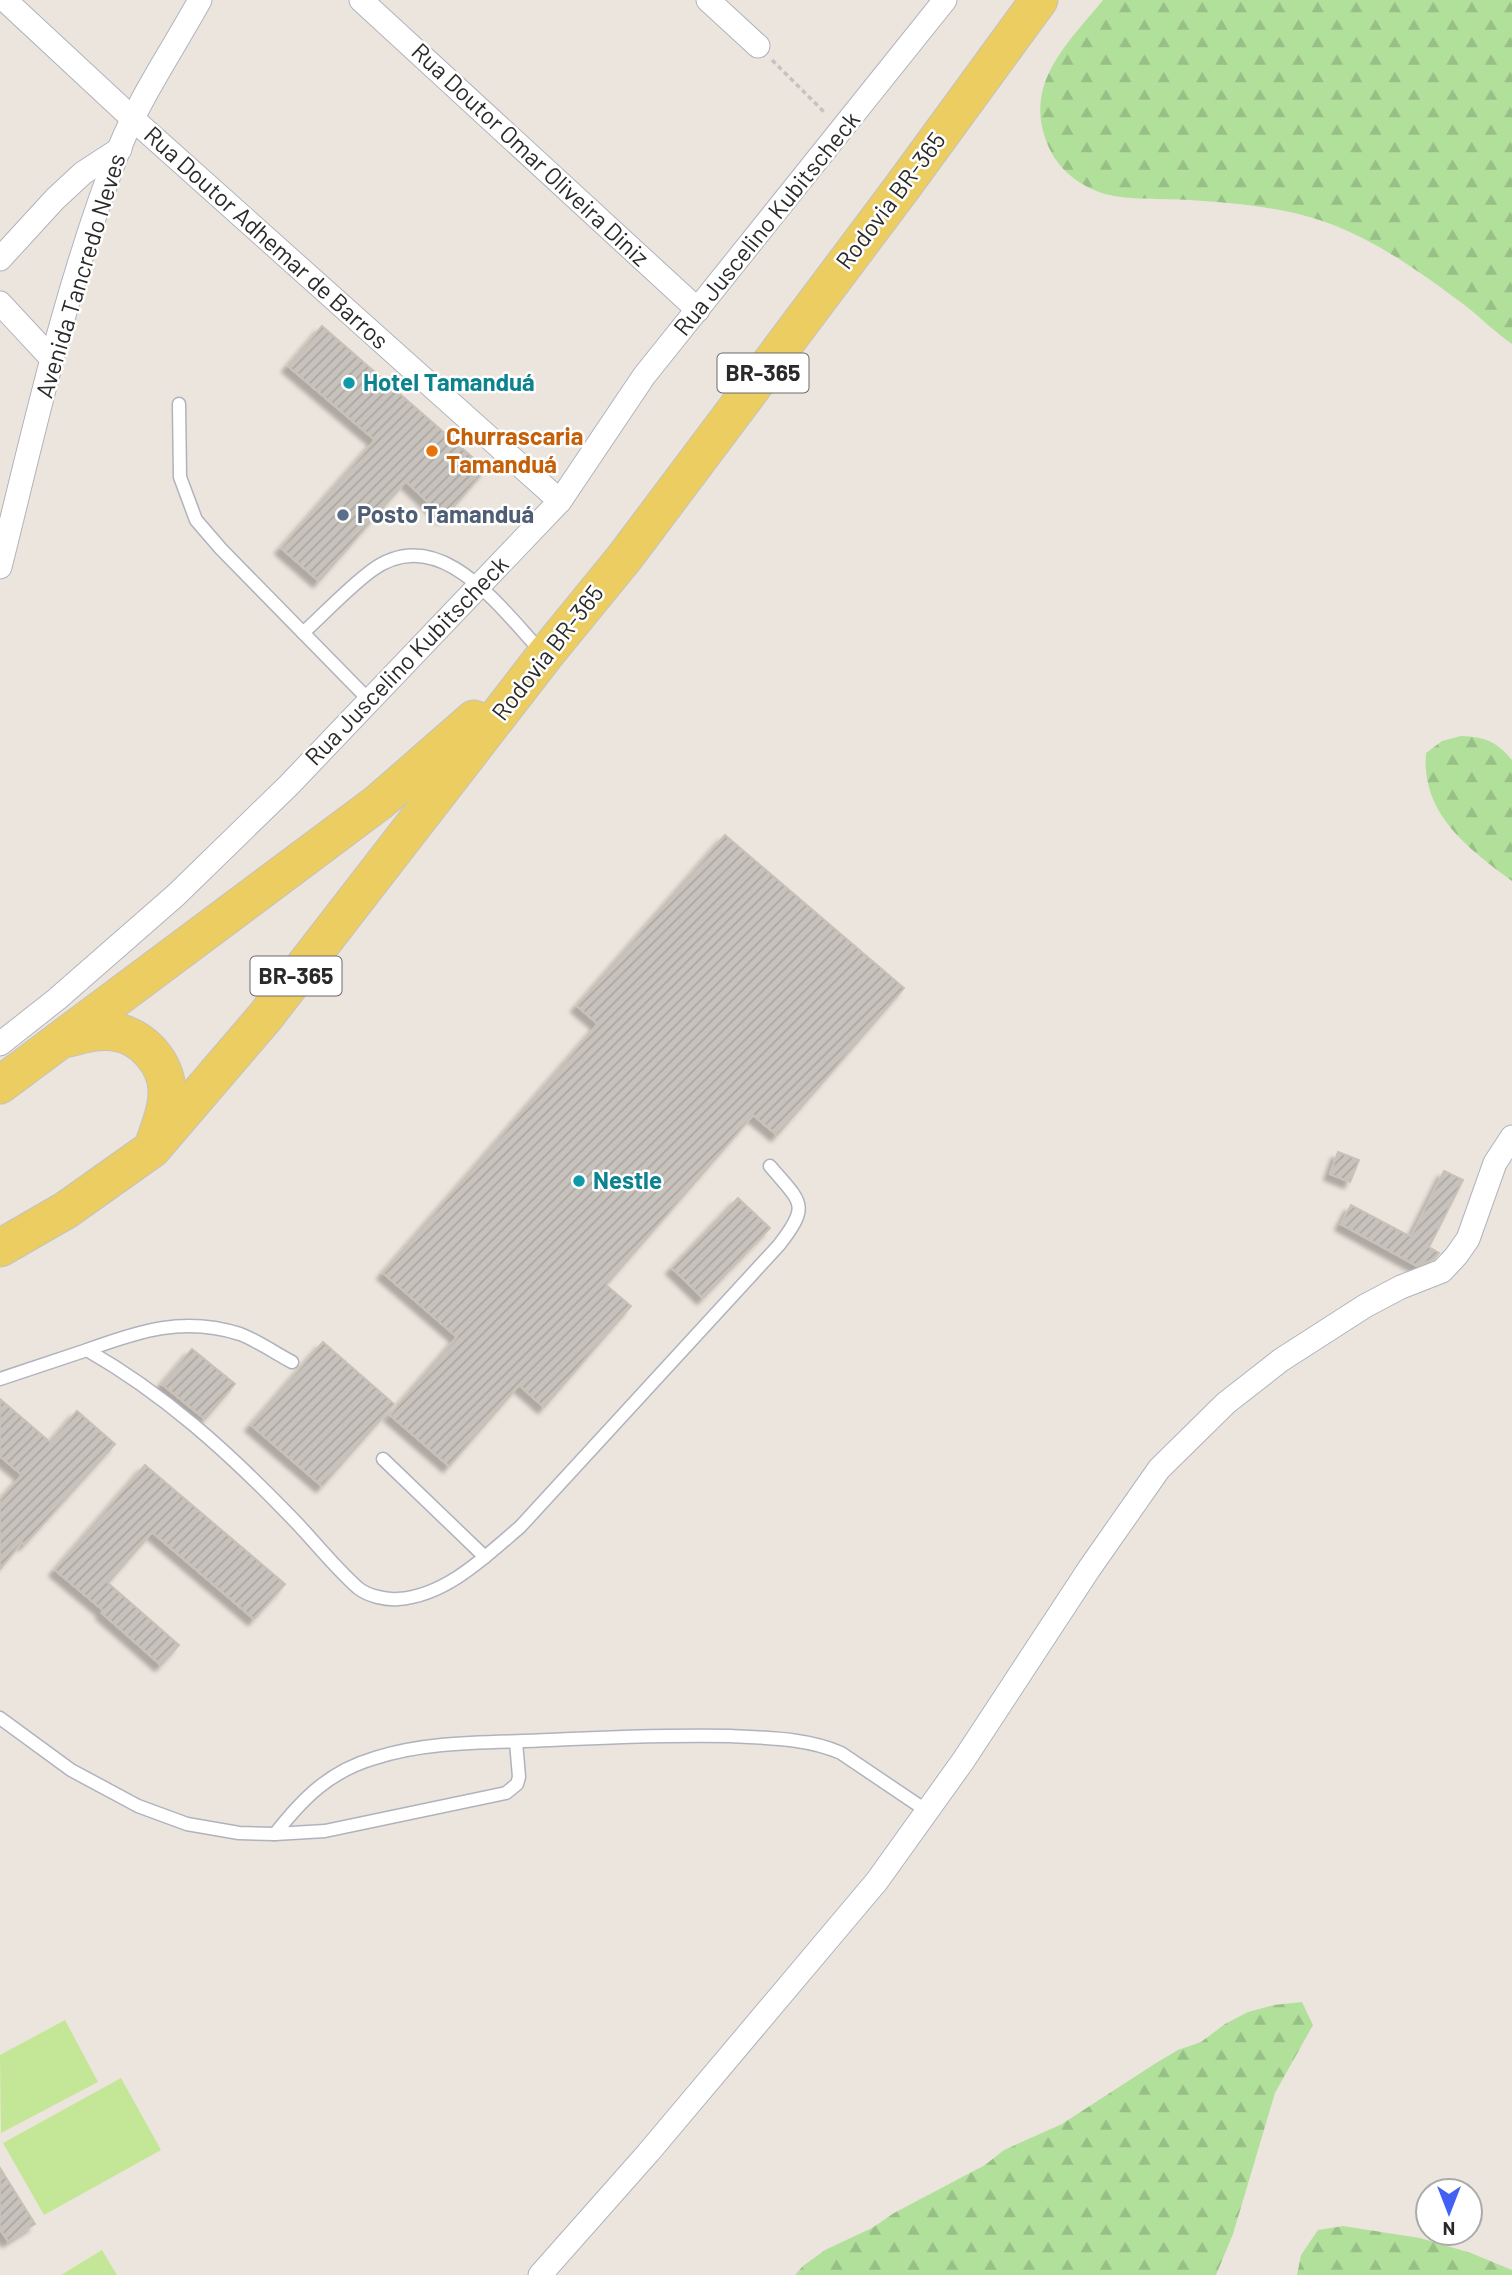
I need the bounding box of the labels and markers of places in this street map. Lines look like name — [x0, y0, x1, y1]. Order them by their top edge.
place label: Hotel Tamanduá — [363, 367, 535, 396]
marker: Hotel Tamanduá — [341, 375, 357, 391]
place label: Churrascaria Tamanduá — [446, 421, 583, 478]
marker: Churrascaria Tamanduá — [424, 443, 440, 459]
place label: Posto Tamanduá — [357, 499, 534, 528]
marker: Posto Tamanduá — [335, 507, 351, 523]
place label: Nestle — [593, 1165, 662, 1194]
marker: Nestle — [571, 1173, 587, 1189]

